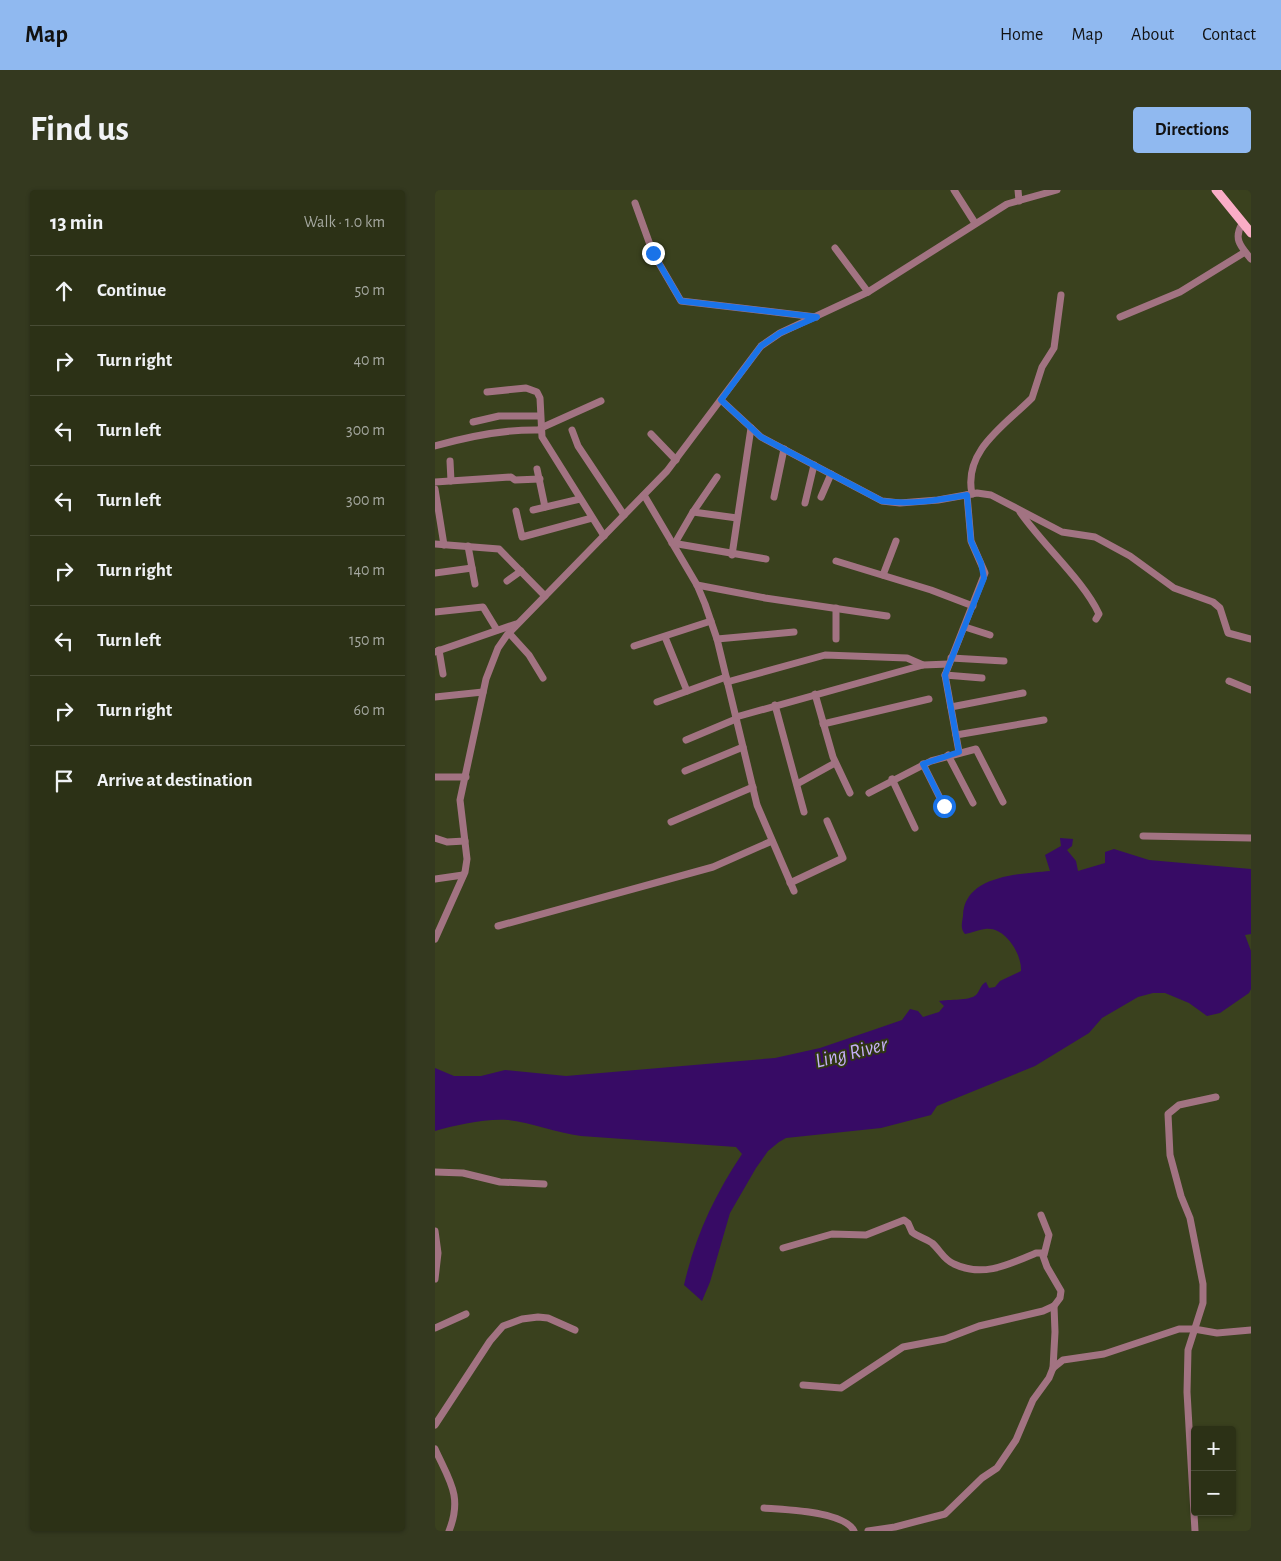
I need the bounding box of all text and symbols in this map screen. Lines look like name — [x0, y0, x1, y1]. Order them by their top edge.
text: Map — [25, 23, 68, 47]
text: Home — [1000, 26, 1043, 44]
text: Map — [1071, 26, 1103, 44]
text: About — [1131, 26, 1174, 44]
text: Contact — [1202, 26, 1256, 44]
button: Directions — [1133, 107, 1251, 153]
text: Find us — [30, 112, 129, 147]
text: 13 min — [50, 212, 103, 233]
text: Walk · 1.0 km — [304, 214, 385, 230]
route end — [642, 242, 665, 265]
icon: ahead — [50, 277, 78, 305]
text: Continue — [97, 281, 166, 300]
text: 50 m — [354, 282, 385, 298]
icon: right — [50, 347, 78, 375]
text: Turn right — [97, 351, 172, 370]
text: 40 m — [353, 352, 385, 368]
icon: left — [50, 417, 78, 445]
text: Turn left — [97, 421, 161, 440]
text: 300 m — [346, 422, 385, 438]
icon: left — [50, 487, 78, 515]
text: Turn left — [97, 491, 161, 510]
text: 300 m — [346, 492, 385, 508]
icon: right — [50, 557, 78, 585]
text: Turn right — [97, 561, 172, 580]
text: 140 m — [348, 562, 385, 578]
icon: left — [50, 627, 78, 655]
text: Turn left — [97, 631, 161, 650]
text: 150 m — [349, 632, 385, 648]
icon: right — [50, 697, 78, 725]
text: Turn right — [97, 701, 172, 720]
text: 60 m — [354, 702, 385, 718]
icon: arrive — [50, 767, 78, 795]
text: Arrive at destination — [97, 771, 253, 790]
route start — [933, 795, 956, 818]
water label: Ling River — [813, 1033, 891, 1072]
map controls — [1191, 1426, 1236, 1516]
button: + — [1191, 1426, 1236, 1471]
button: − — [1191, 1471, 1236, 1516]

